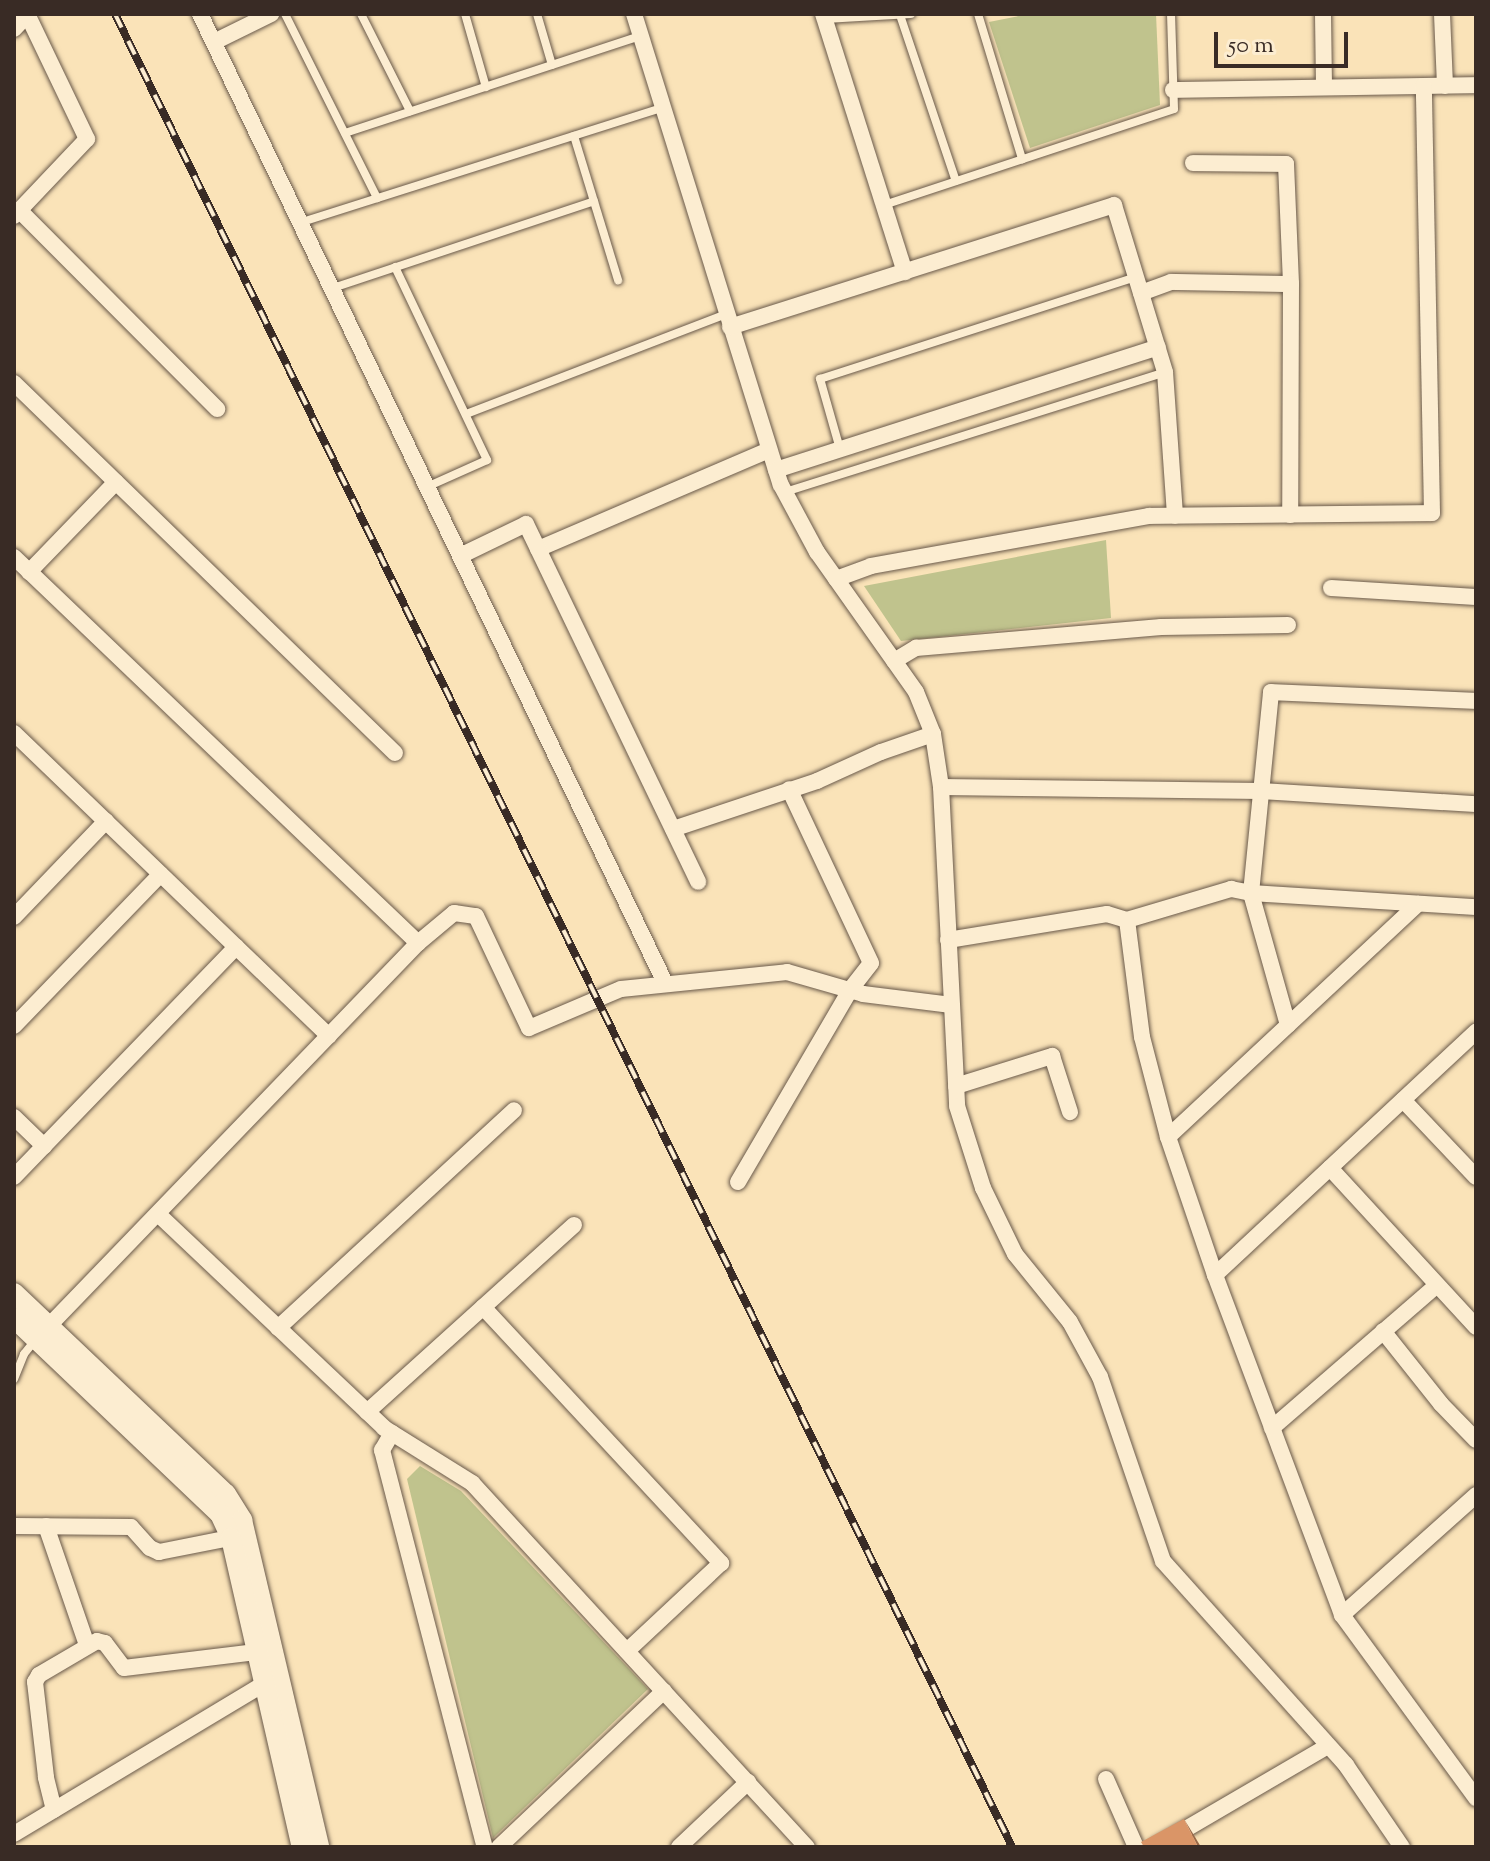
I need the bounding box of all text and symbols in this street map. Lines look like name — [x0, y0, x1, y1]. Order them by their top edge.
scale bar — [1218, 16, 1352, 66]
text: 50 m — [1228, 29, 1274, 63]

